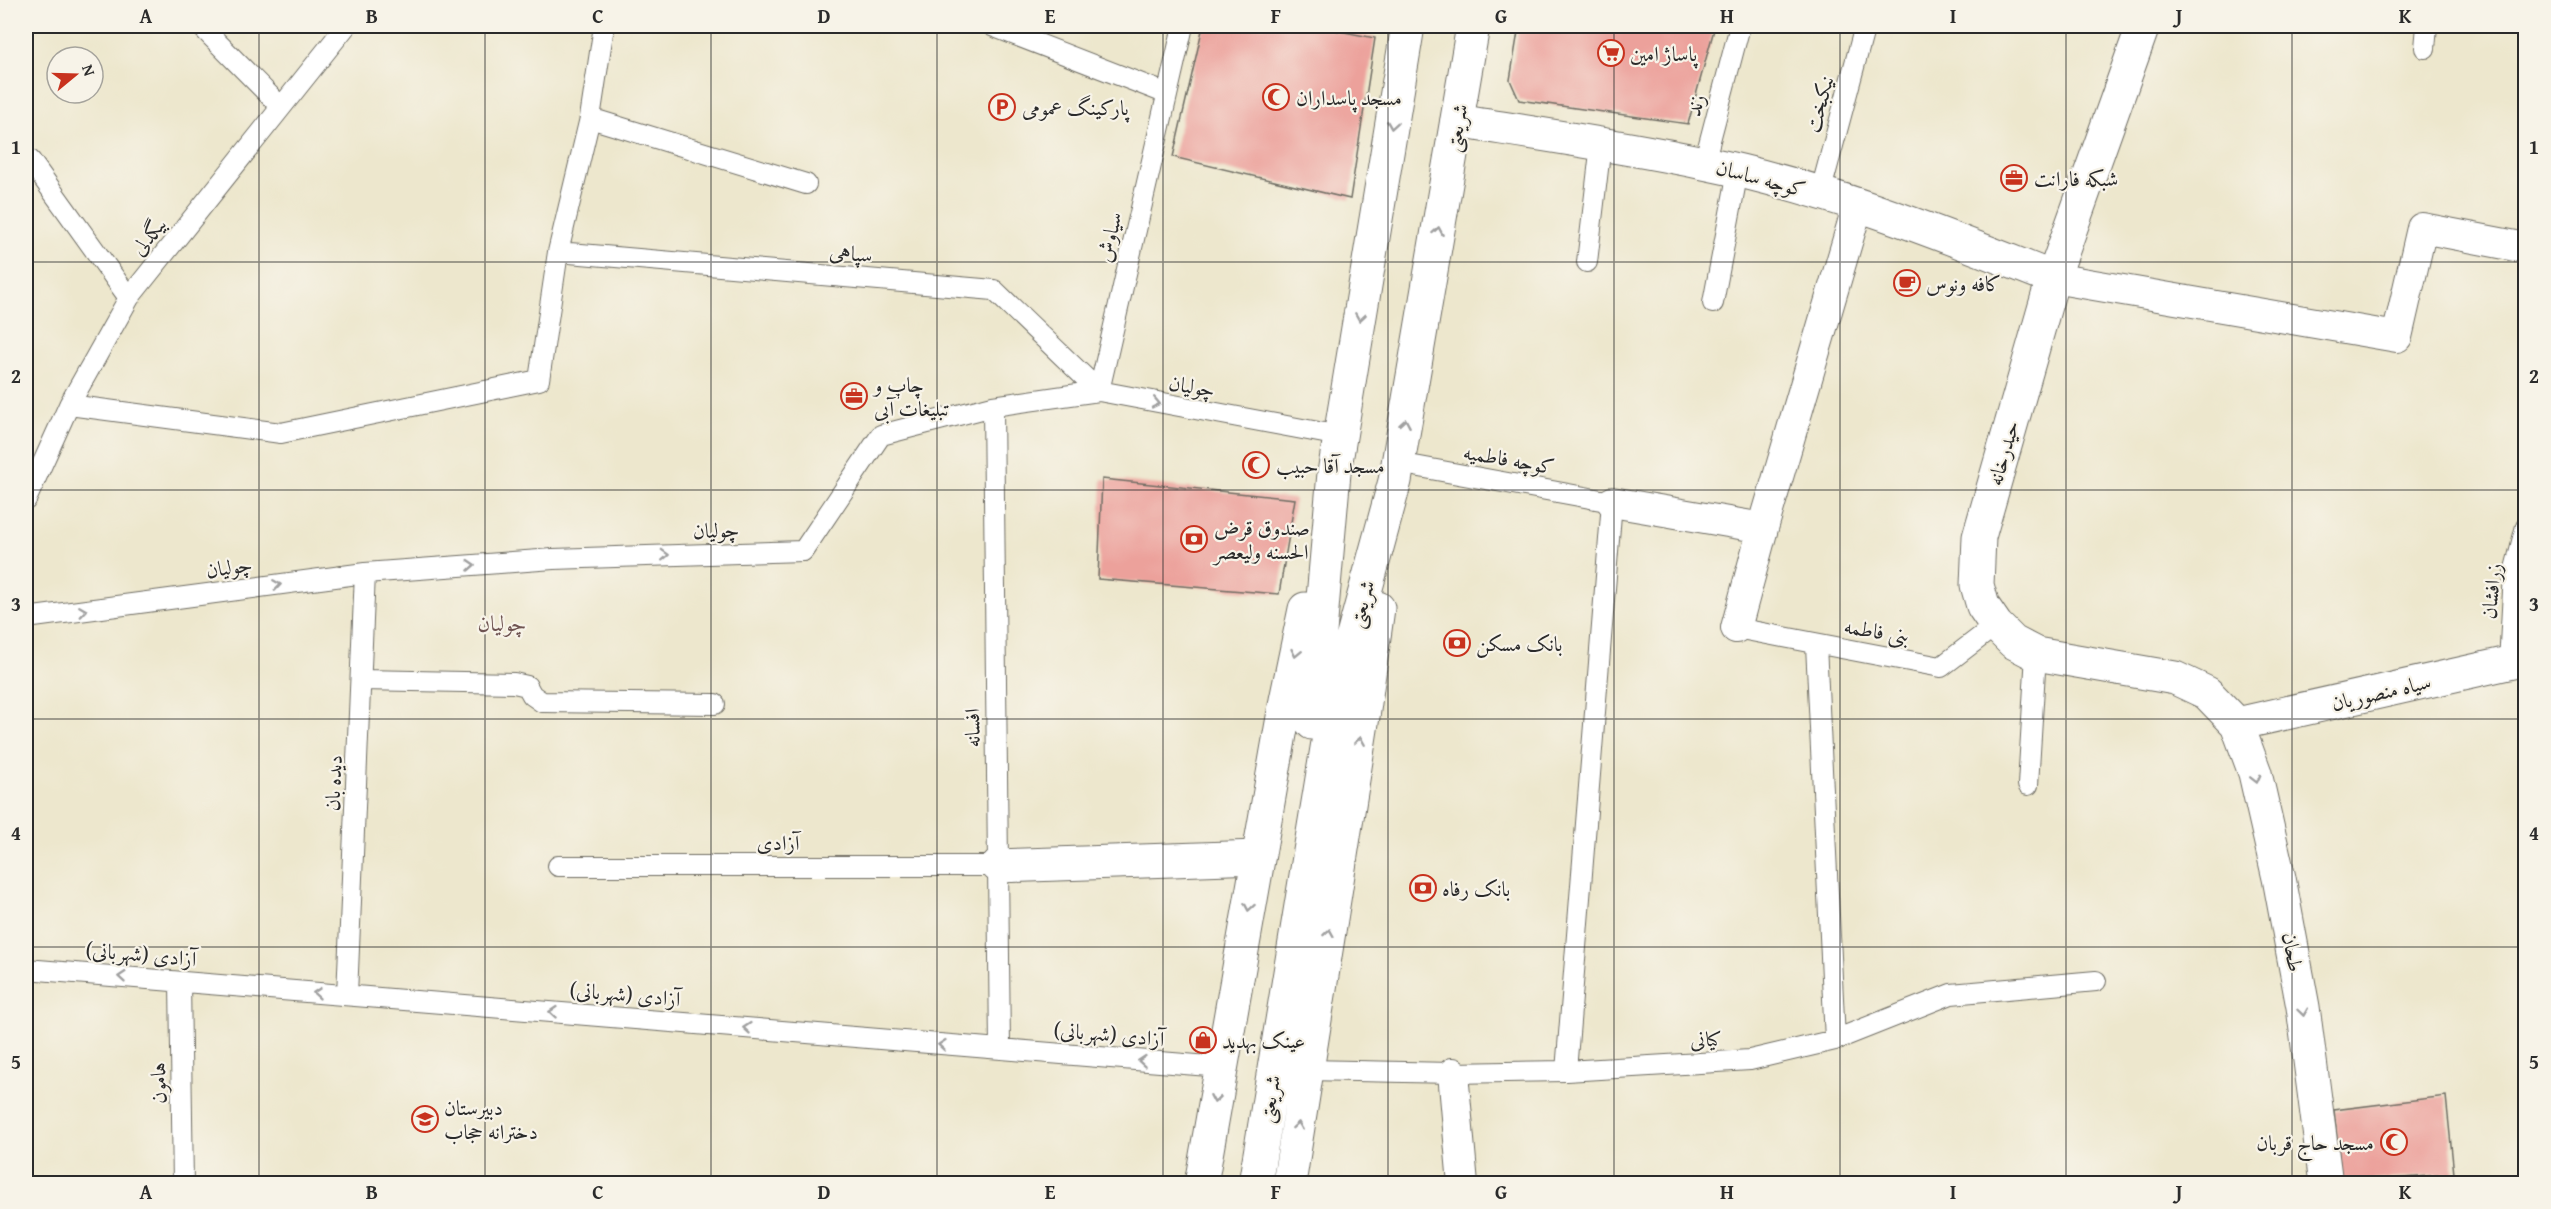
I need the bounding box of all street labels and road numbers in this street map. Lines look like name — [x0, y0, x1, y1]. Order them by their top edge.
street label: نیکبخت — [1797, 72, 1841, 136]
street label: زند — [1677, 90, 1713, 120]
street label: شریعتی — [1437, 101, 1475, 155]
street label: کوچه ساسان — [1713, 151, 1809, 205]
street label: سیاوش — [1088, 209, 1130, 265]
street label: بیگدلی — [123, 210, 173, 262]
street label: سپاهی — [828, 236, 874, 270]
street label: چولیان — [1166, 367, 1218, 405]
street label: حیدرخانه — [1979, 417, 2027, 489]
street label: کوچه فاطمیه — [1461, 436, 1557, 482]
street label: چولیان — [692, 514, 740, 546]
street label: چولیان — [204, 548, 254, 586]
street label: زرافشان — [2473, 561, 2509, 621]
street label: شریعتی — [1340, 577, 1382, 631]
street label: بنی فاطمه — [1842, 610, 1912, 652]
street label: سیاه منصوریان — [2328, 665, 2434, 719]
street label: افسانه — [956, 708, 988, 748]
street label: دیده بان — [316, 754, 350, 812]
street label: آزادی — [757, 827, 802, 858]
street label: طحان — [2274, 930, 2312, 974]
street label: آزادی (شهربانی) — [84, 934, 200, 974]
street label: آزادی (شهربانی) — [568, 974, 684, 1014]
street label: آزادی (شهربانی) — [1052, 1014, 1168, 1054]
street label: کیانی — [1689, 1023, 1723, 1055]
street label: هامون — [142, 1062, 174, 1104]
street label: شریعتی — [1250, 1073, 1288, 1125]

